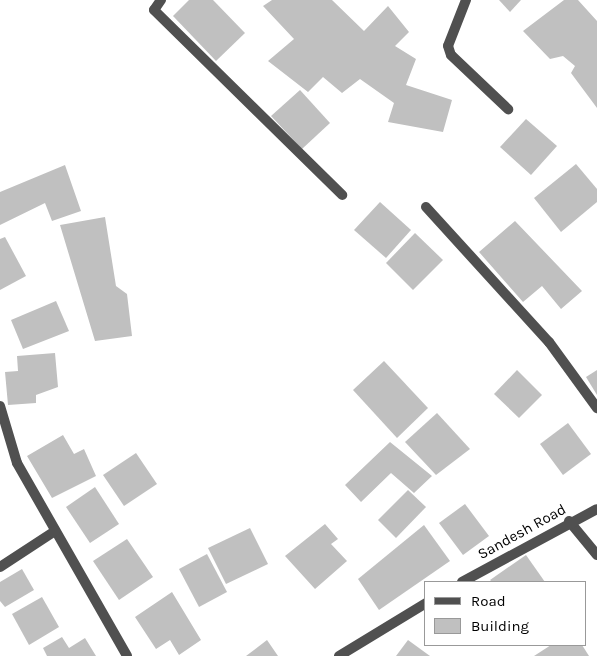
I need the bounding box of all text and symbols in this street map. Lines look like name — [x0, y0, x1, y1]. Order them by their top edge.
street label: Sandesh Road — [475, 500, 569, 564]
legend — [424, 581, 587, 646]
text: Road — [471, 592, 506, 610]
text: Building — [471, 617, 529, 635]

